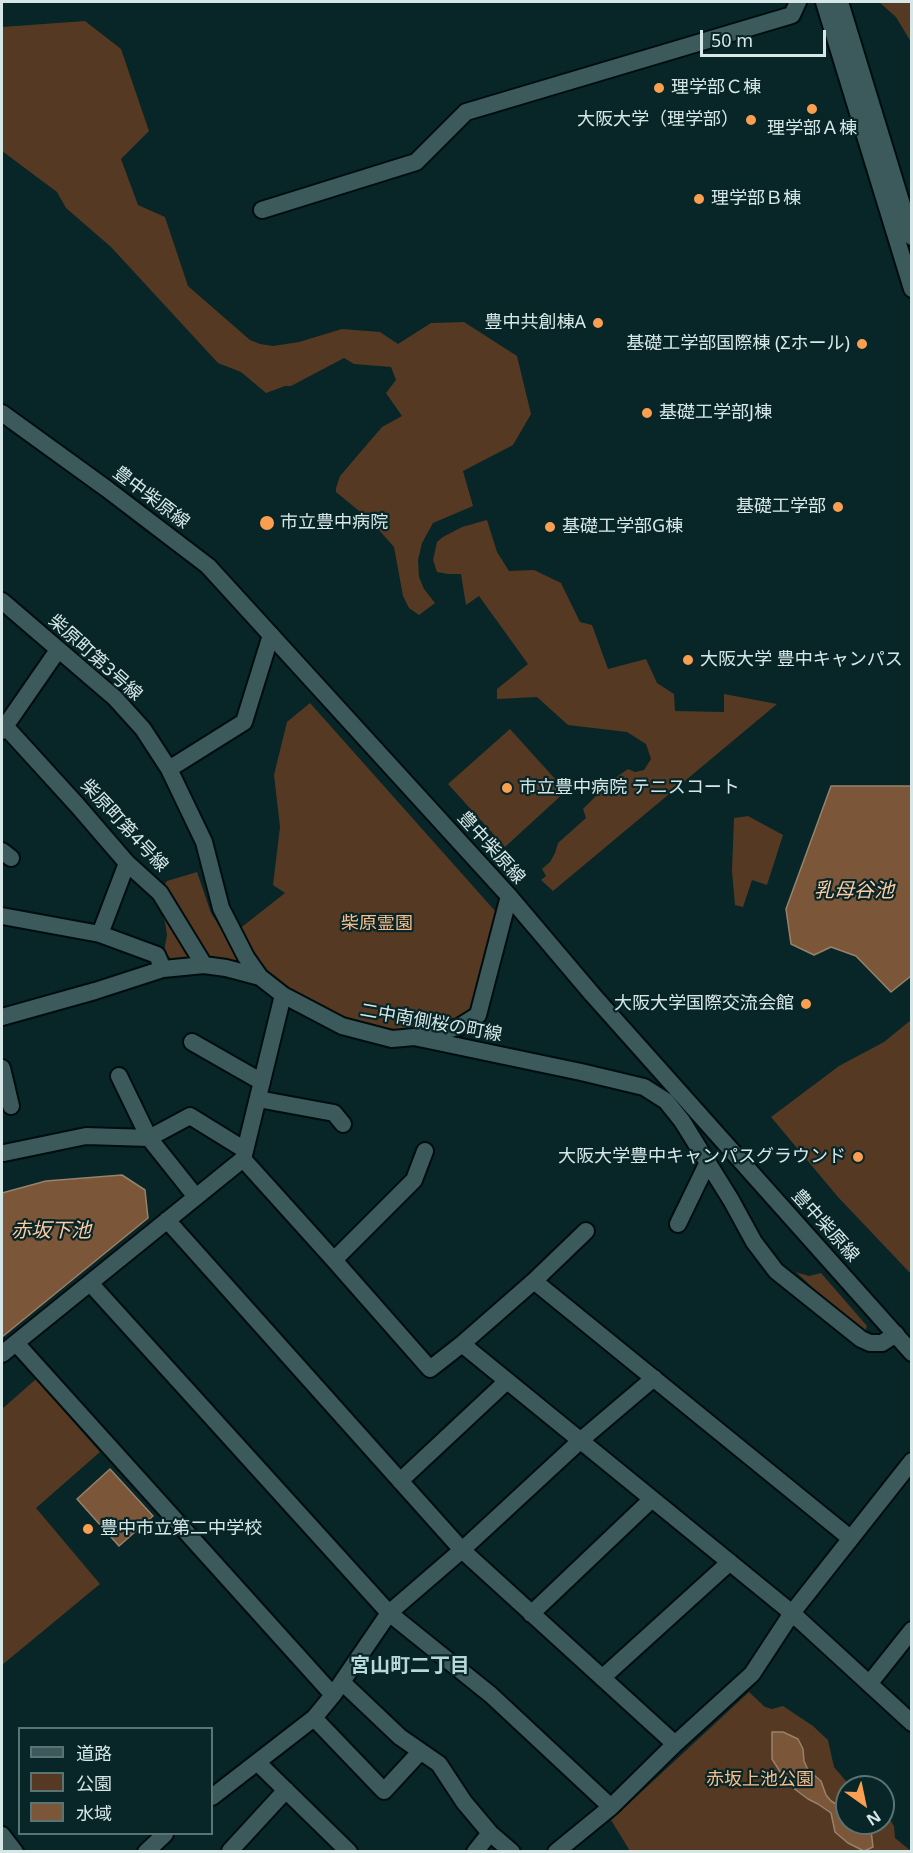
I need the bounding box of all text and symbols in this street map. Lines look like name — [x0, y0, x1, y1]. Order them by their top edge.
scale bar — [703, 18, 829, 56]
text: 50 m — [711, 28, 753, 52]
place label: 理学部Ｃ棟 — [671, 77, 761, 99]
marker: 理学部Ｃ棟 — [652, 81, 666, 95]
marker: 理学部Ａ棟 — [805, 102, 819, 116]
place label: 大阪大学（理学部） — [577, 109, 739, 131]
marker: 大阪大学（理学部） — [744, 113, 758, 127]
place label: 理学部Ａ棟 — [767, 118, 857, 140]
place label: 理学部Ｂ棟 — [711, 188, 801, 210]
marker: 理学部Ｂ棟 — [692, 192, 706, 206]
place label: 豊中共創棟A — [484, 312, 586, 334]
marker: 豊中共創棟A — [591, 316, 605, 330]
place label: 基礎工学部国際棟 (Σホール) — [626, 333, 850, 355]
marker: 基礎工学部国際棟 (Σホール) — [855, 337, 869, 351]
place label: 基礎工学部J棟 — [659, 402, 772, 424]
marker: 基礎工学部J棟 — [640, 406, 654, 420]
street label: 豊中柴原線 — [109, 462, 193, 534]
place label: 基礎工学部 — [736, 496, 826, 518]
marker: 基礎工学部 — [831, 500, 845, 514]
place label: 市立豊中病院 — [280, 512, 388, 534]
marker: 市立豊中病院 — [258, 514, 276, 532]
place label: 基礎工学部G棟 — [562, 516, 683, 538]
marker: 基礎工学部G棟 — [543, 520, 557, 534]
street label: 柴原町第3号線 — [44, 610, 146, 706]
place label: 大阪大学 豊中キャンパス — [700, 649, 903, 671]
marker: 大阪大学 豊中キャンパス — [681, 653, 695, 667]
street label: 柴原町第4号線 — [76, 775, 172, 877]
place label: 市立豊中病院 テニスコート — [519, 777, 740, 799]
marker: 市立豊中病院 テニスコート — [500, 781, 514, 795]
street label: 豊中柴原線 — [453, 807, 529, 889]
water label: 乳母谷池 — [814, 879, 894, 903]
park label: 柴原霊園 — [341, 913, 413, 935]
place label: 大阪大学国際交流会館 — [614, 993, 794, 1015]
marker: 大阪大学国際交流会館 — [799, 997, 813, 1011]
street label: 二中南側桜の町線 — [358, 1000, 504, 1046]
place label: 大阪大学豊中キャンパスグラウンド — [558, 1146, 846, 1168]
marker: 大阪大学豊中キャンパスグラウンド — [851, 1150, 865, 1164]
street label: 豊中柴原線 — [787, 1185, 863, 1267]
water label: 赤坂下池 — [11, 1219, 91, 1243]
place label: 豊中市立第二中学校 — [100, 1518, 262, 1540]
marker: 豊中市立第二中学校 — [81, 1522, 95, 1536]
district label: 宮山町二丁目 — [350, 1654, 470, 1678]
legend — [18, 1727, 213, 1835]
text: 道路 — [76, 1741, 112, 1765]
park label: 赤坂上池公園 — [706, 1769, 814, 1791]
text: 公園 — [76, 1771, 112, 1795]
north arrow — [835, 1775, 895, 1835]
text: 水域 — [76, 1801, 112, 1825]
text: N — [862, 1806, 885, 1831]

